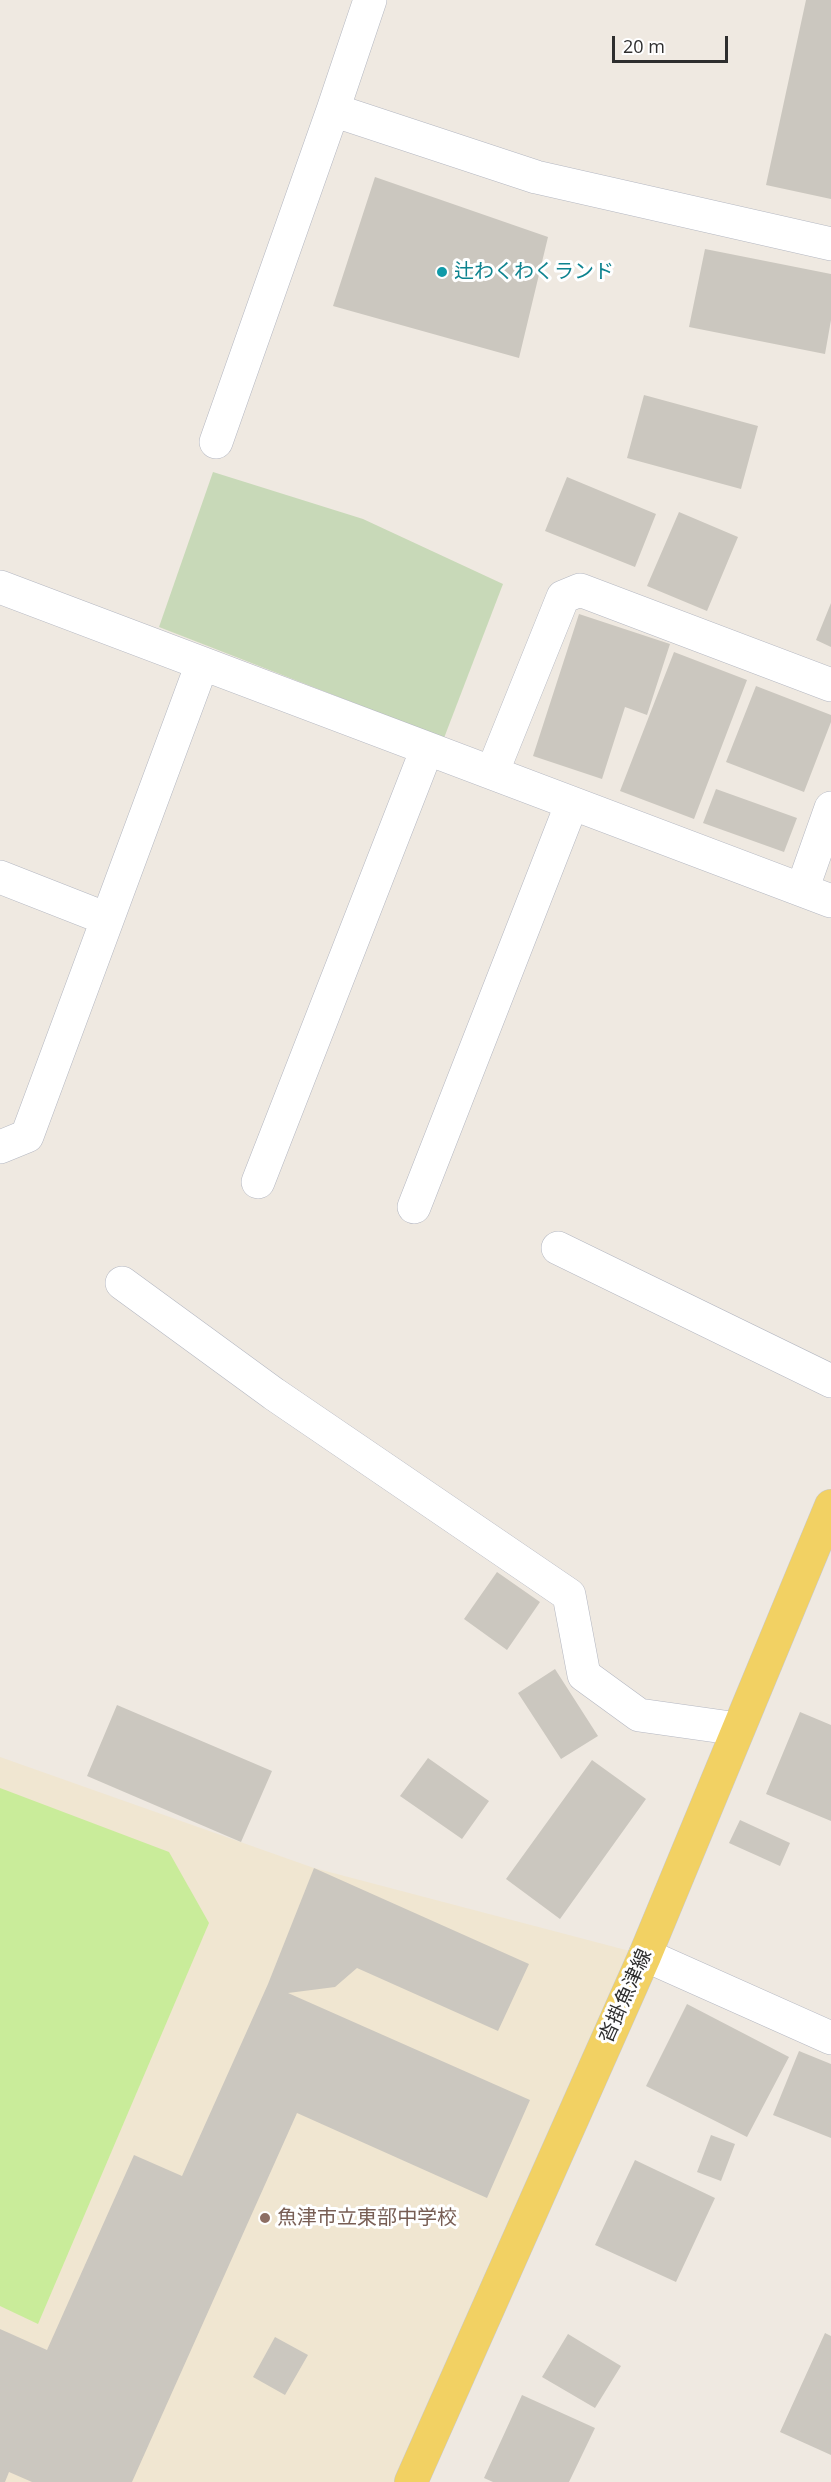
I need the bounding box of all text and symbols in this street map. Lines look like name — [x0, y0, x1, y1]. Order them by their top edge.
scale bar — [615, 24, 730, 62]
text: 20 m — [623, 34, 665, 58]
place label: 辻わくわくランド — [454, 260, 614, 284]
marker: 辻わくわくランド — [435, 265, 449, 279]
street label: 沓掛魚津線 — [595, 1945, 657, 2047]
place label: 魚津市立東部中学校 — [277, 2206, 457, 2230]
marker: 魚津市立東部中学校 — [258, 2211, 272, 2225]

